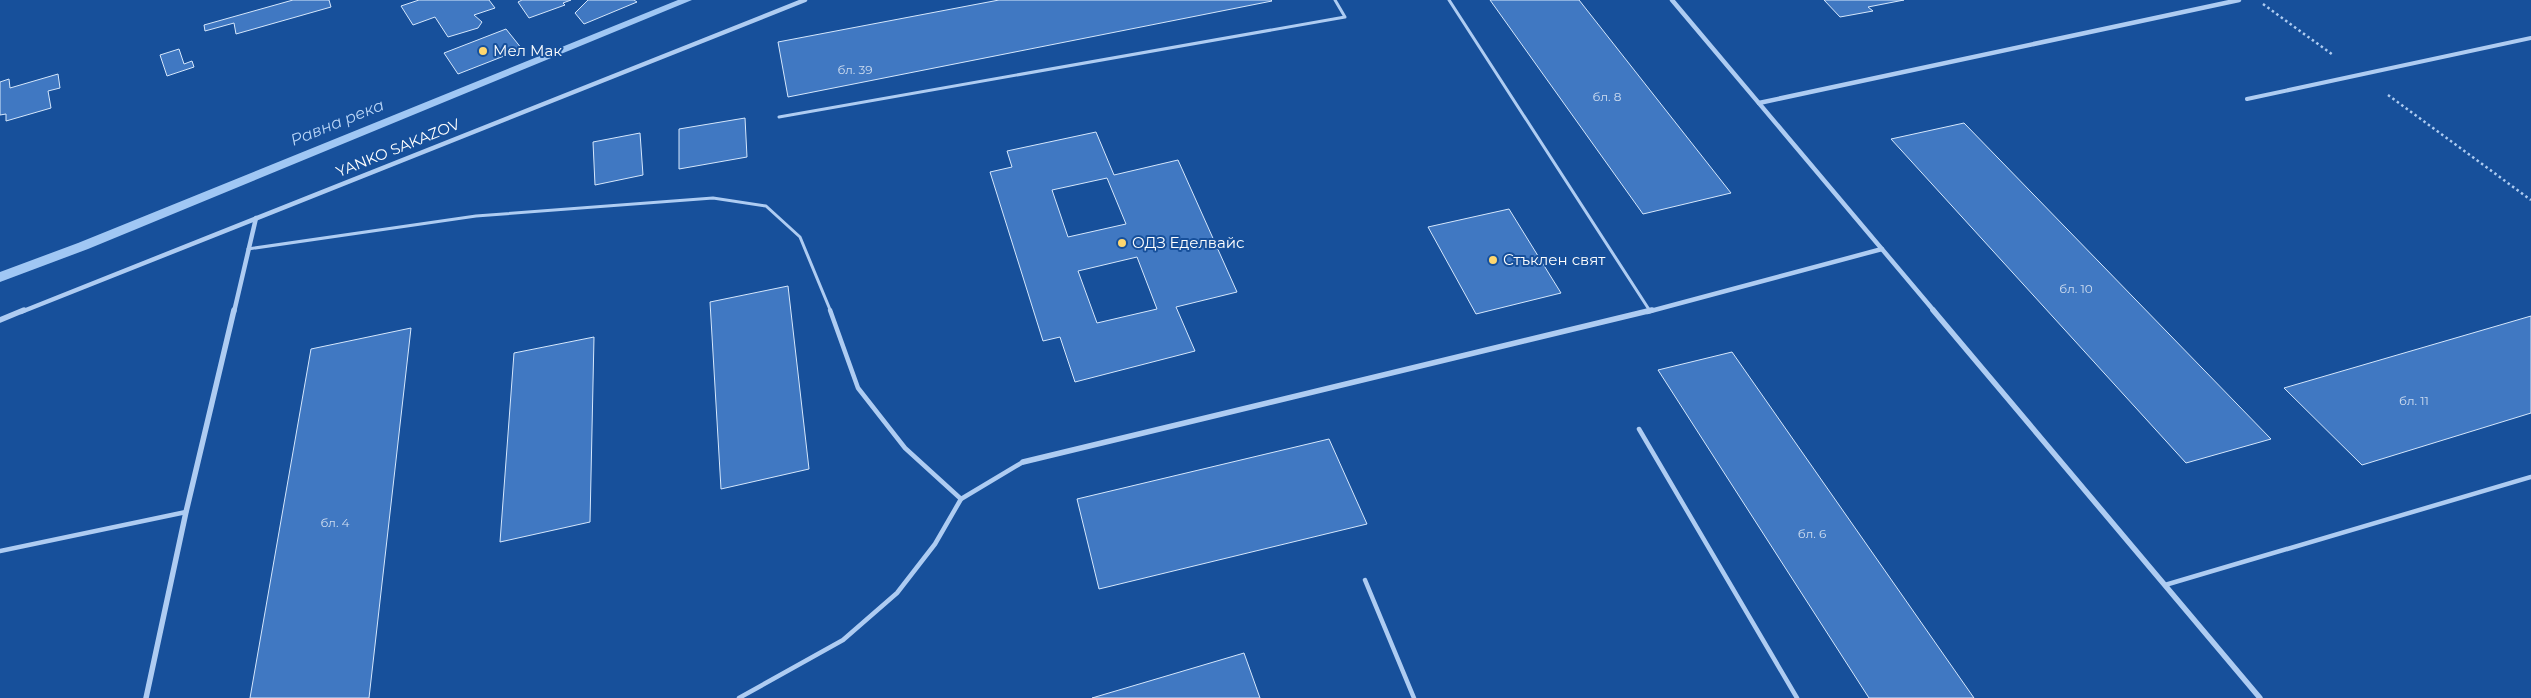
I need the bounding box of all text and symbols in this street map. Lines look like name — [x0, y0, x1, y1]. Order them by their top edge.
place label: Мел Мак — [493, 41, 562, 60]
marker: Мел Мак — [477, 45, 489, 57]
house number: бл. 39 — [837, 62, 873, 77]
house number: бл. 8 — [1593, 89, 1622, 104]
water label: Равна река — [288, 95, 387, 150]
street label: YANKO SAKAZOV — [333, 114, 463, 181]
place label: ОДЗ Еделвайс — [1132, 233, 1245, 252]
marker: ОДЗ Еделвайс — [1116, 237, 1128, 249]
place label: Стъклен свят — [1503, 250, 1606, 269]
marker: Стъклен свят — [1487, 254, 1499, 266]
house number: бл. 10 — [2059, 281, 2093, 296]
house number: бл. 11 — [2399, 393, 2429, 408]
house number: бл. 4 — [320, 515, 350, 530]
house number: бл. 6 — [1798, 526, 1826, 541]

